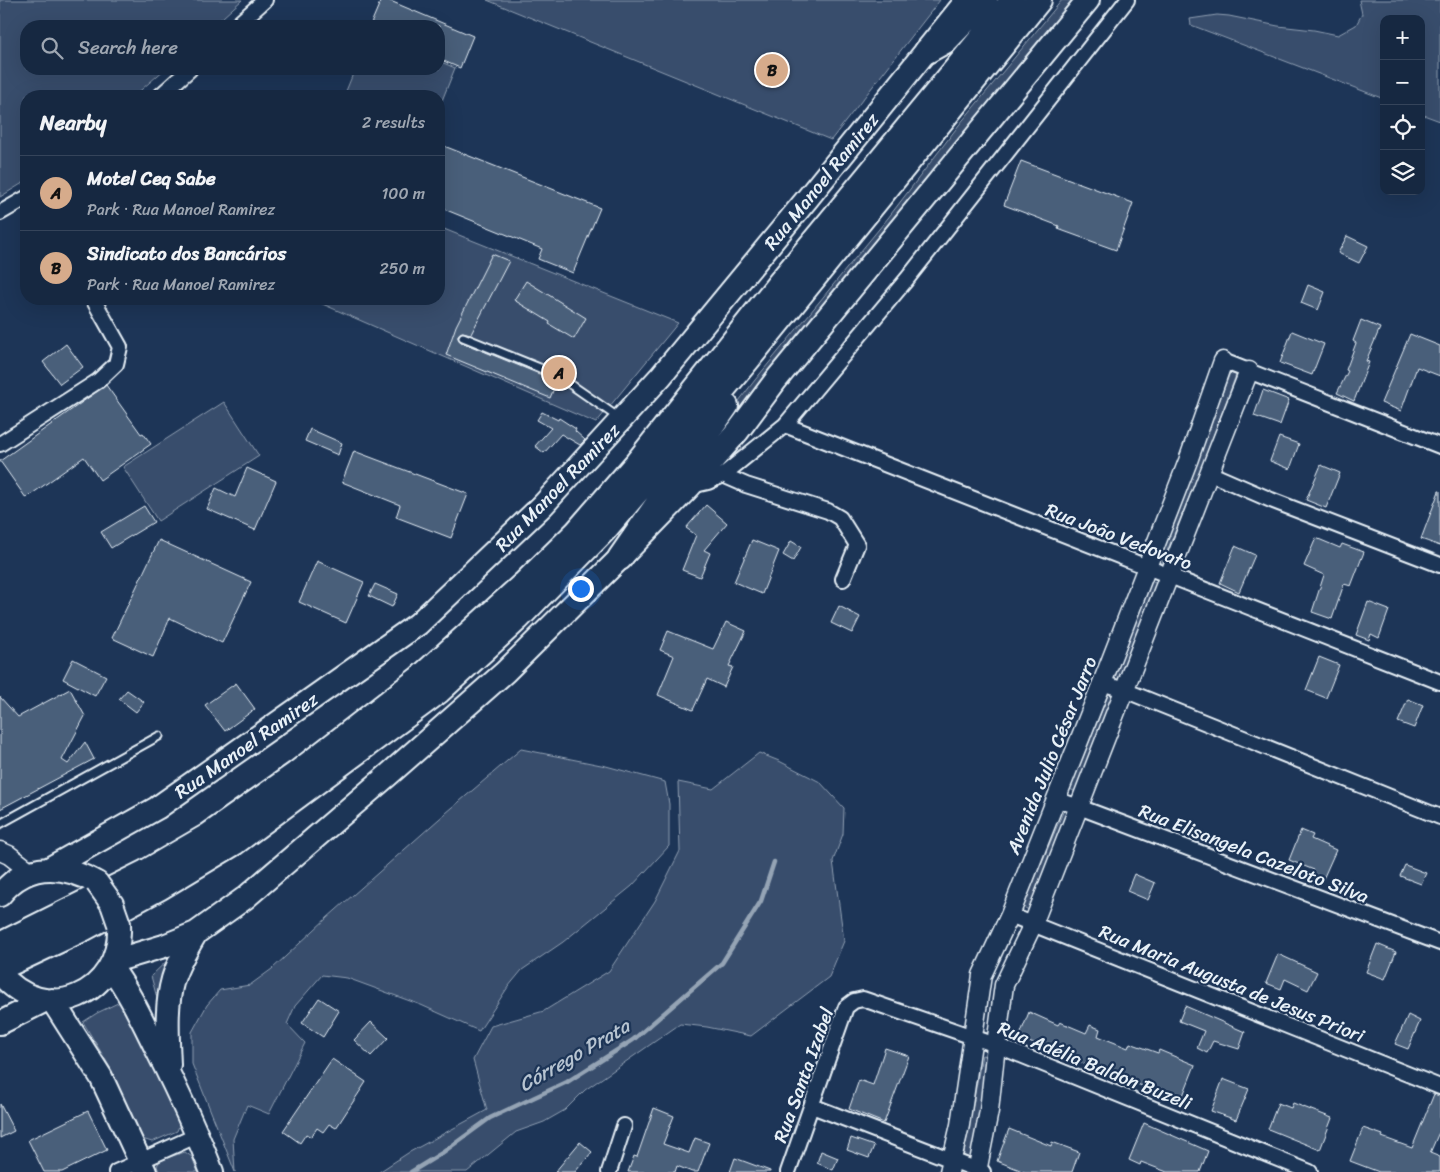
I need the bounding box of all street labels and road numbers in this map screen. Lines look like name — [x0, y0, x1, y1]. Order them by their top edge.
street label: Rua Manoel Ramirez — [755, 104, 888, 258]
street label: Rua Manoel Ramirez — [487, 414, 629, 560]
street label: Rua João Vedovato — [1041, 493, 1197, 580]
street label: Avenida Julio César Jarro — [996, 651, 1106, 860]
street label: Rua Manoel Ramirez — [167, 683, 326, 808]
street label: Rua Elisangela Cazeloto Silva — [1134, 794, 1374, 913]
street label: Rua Maria Augusta de Jesus Priori — [1094, 915, 1370, 1052]
street label: Rua Santa Izabel — [764, 1002, 843, 1147]
street label: Rua Adélia Baldon Buzeli — [993, 1011, 1198, 1120]

